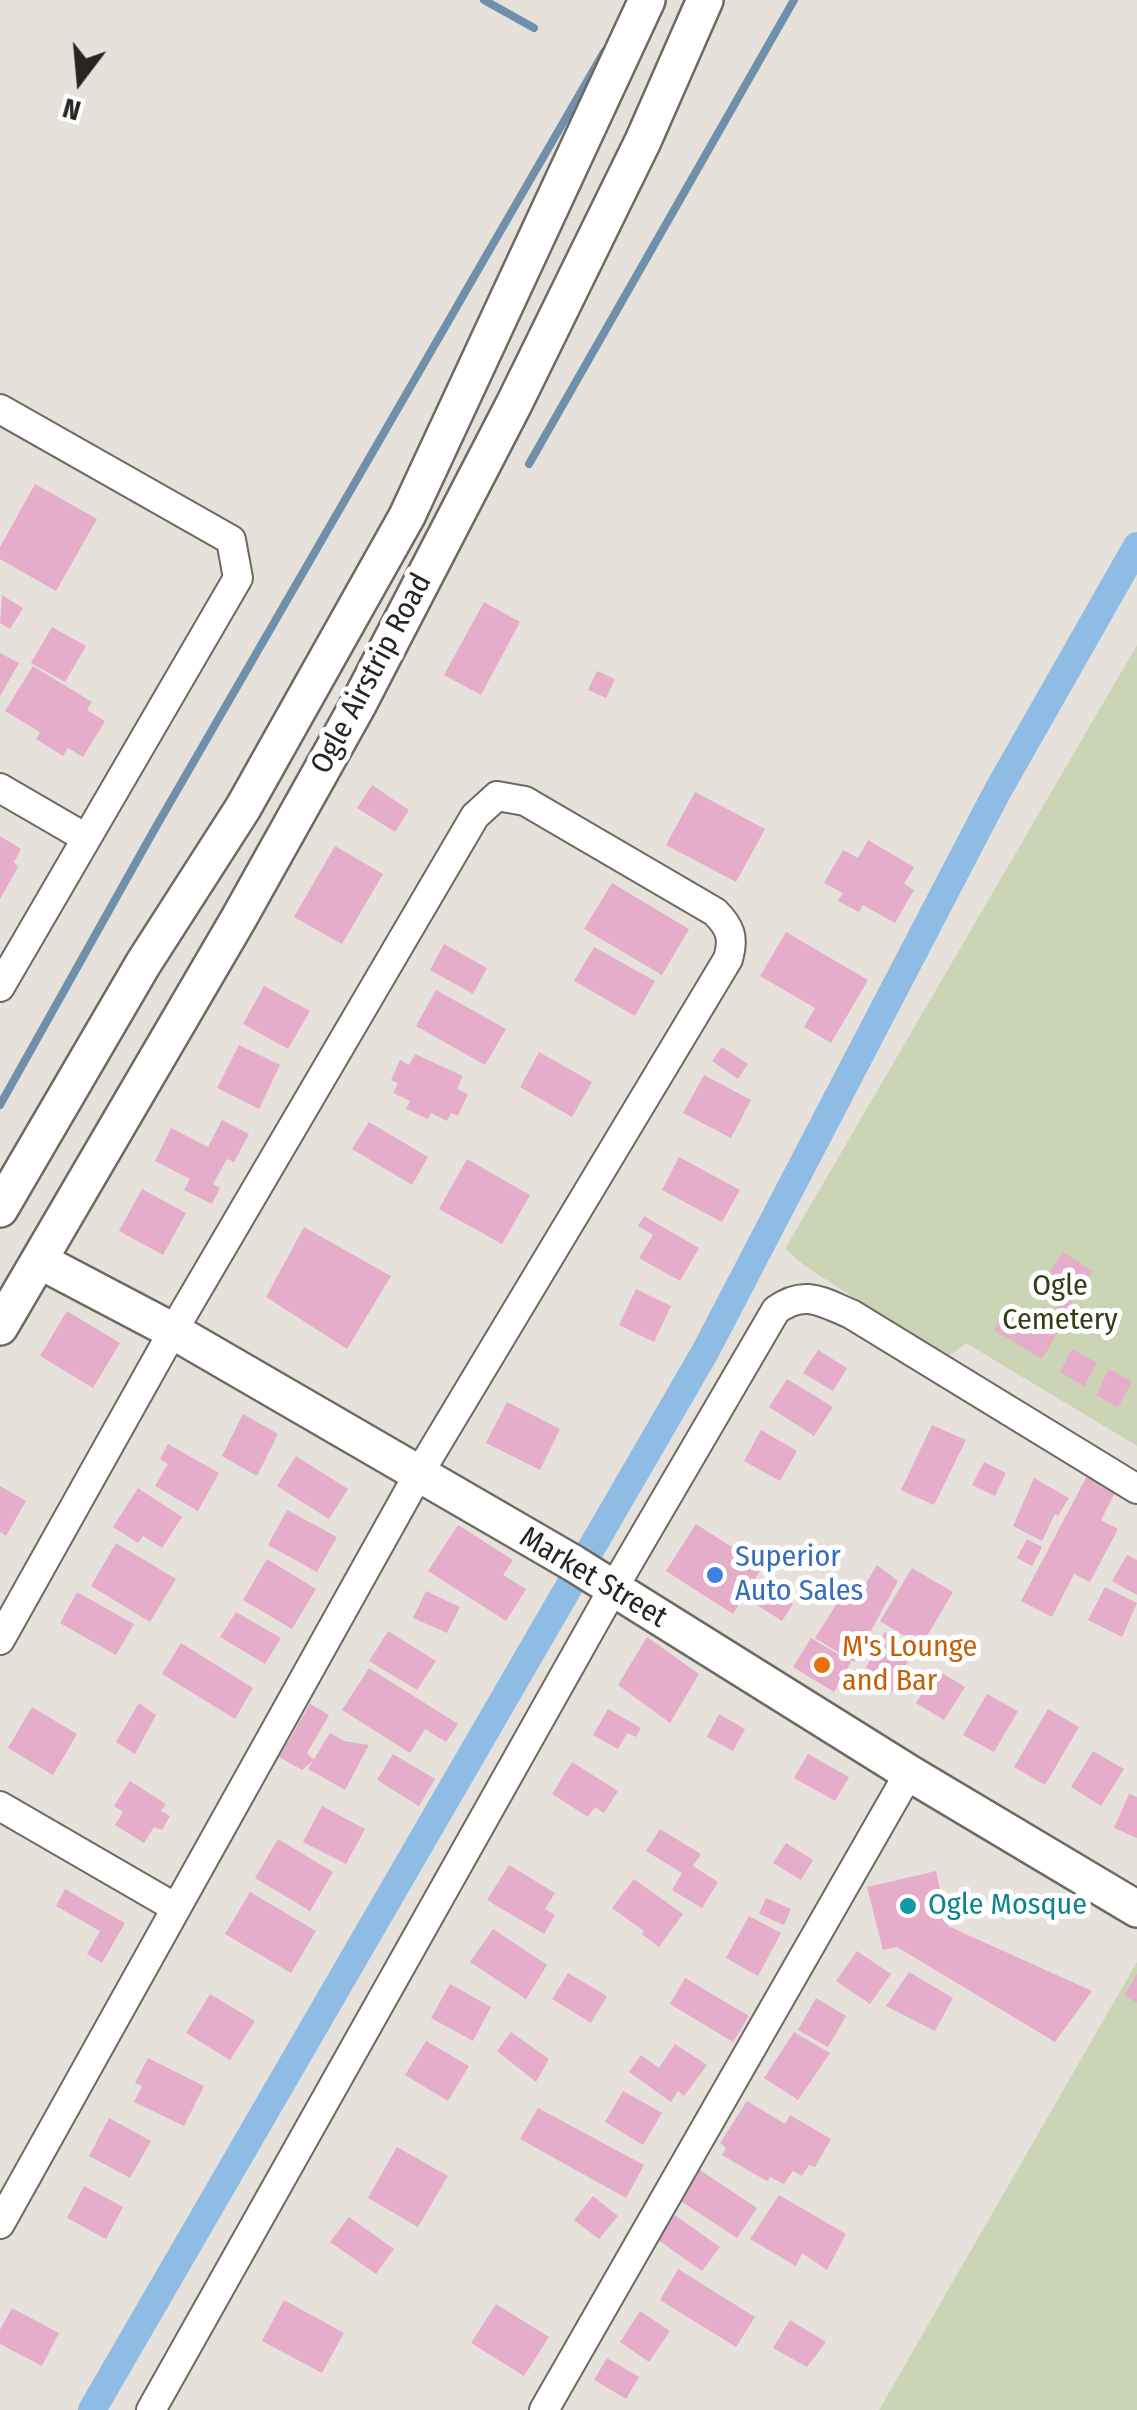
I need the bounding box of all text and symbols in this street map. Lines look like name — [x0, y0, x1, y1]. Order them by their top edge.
north arrow — [30, 30, 130, 130]
text: N — [59, 91, 84, 127]
street label: Ogle Airstrip Road — [304, 568, 440, 780]
park label: Ogle Cemetery — [1002, 1269, 1118, 1340]
street label: Market Street — [513, 1520, 673, 1636]
place label: Superior Auto Sales — [735, 1540, 863, 1610]
marker: Superior Auto Sales — [704, 1564, 726, 1586]
place label: M's Lounge and Bar — [842, 1630, 977, 1700]
marker: M's Lounge and Bar — [811, 1654, 833, 1676]
place label: Ogle Mosque — [928, 1888, 1087, 1924]
marker: Ogle Mosque — [897, 1895, 919, 1917]

